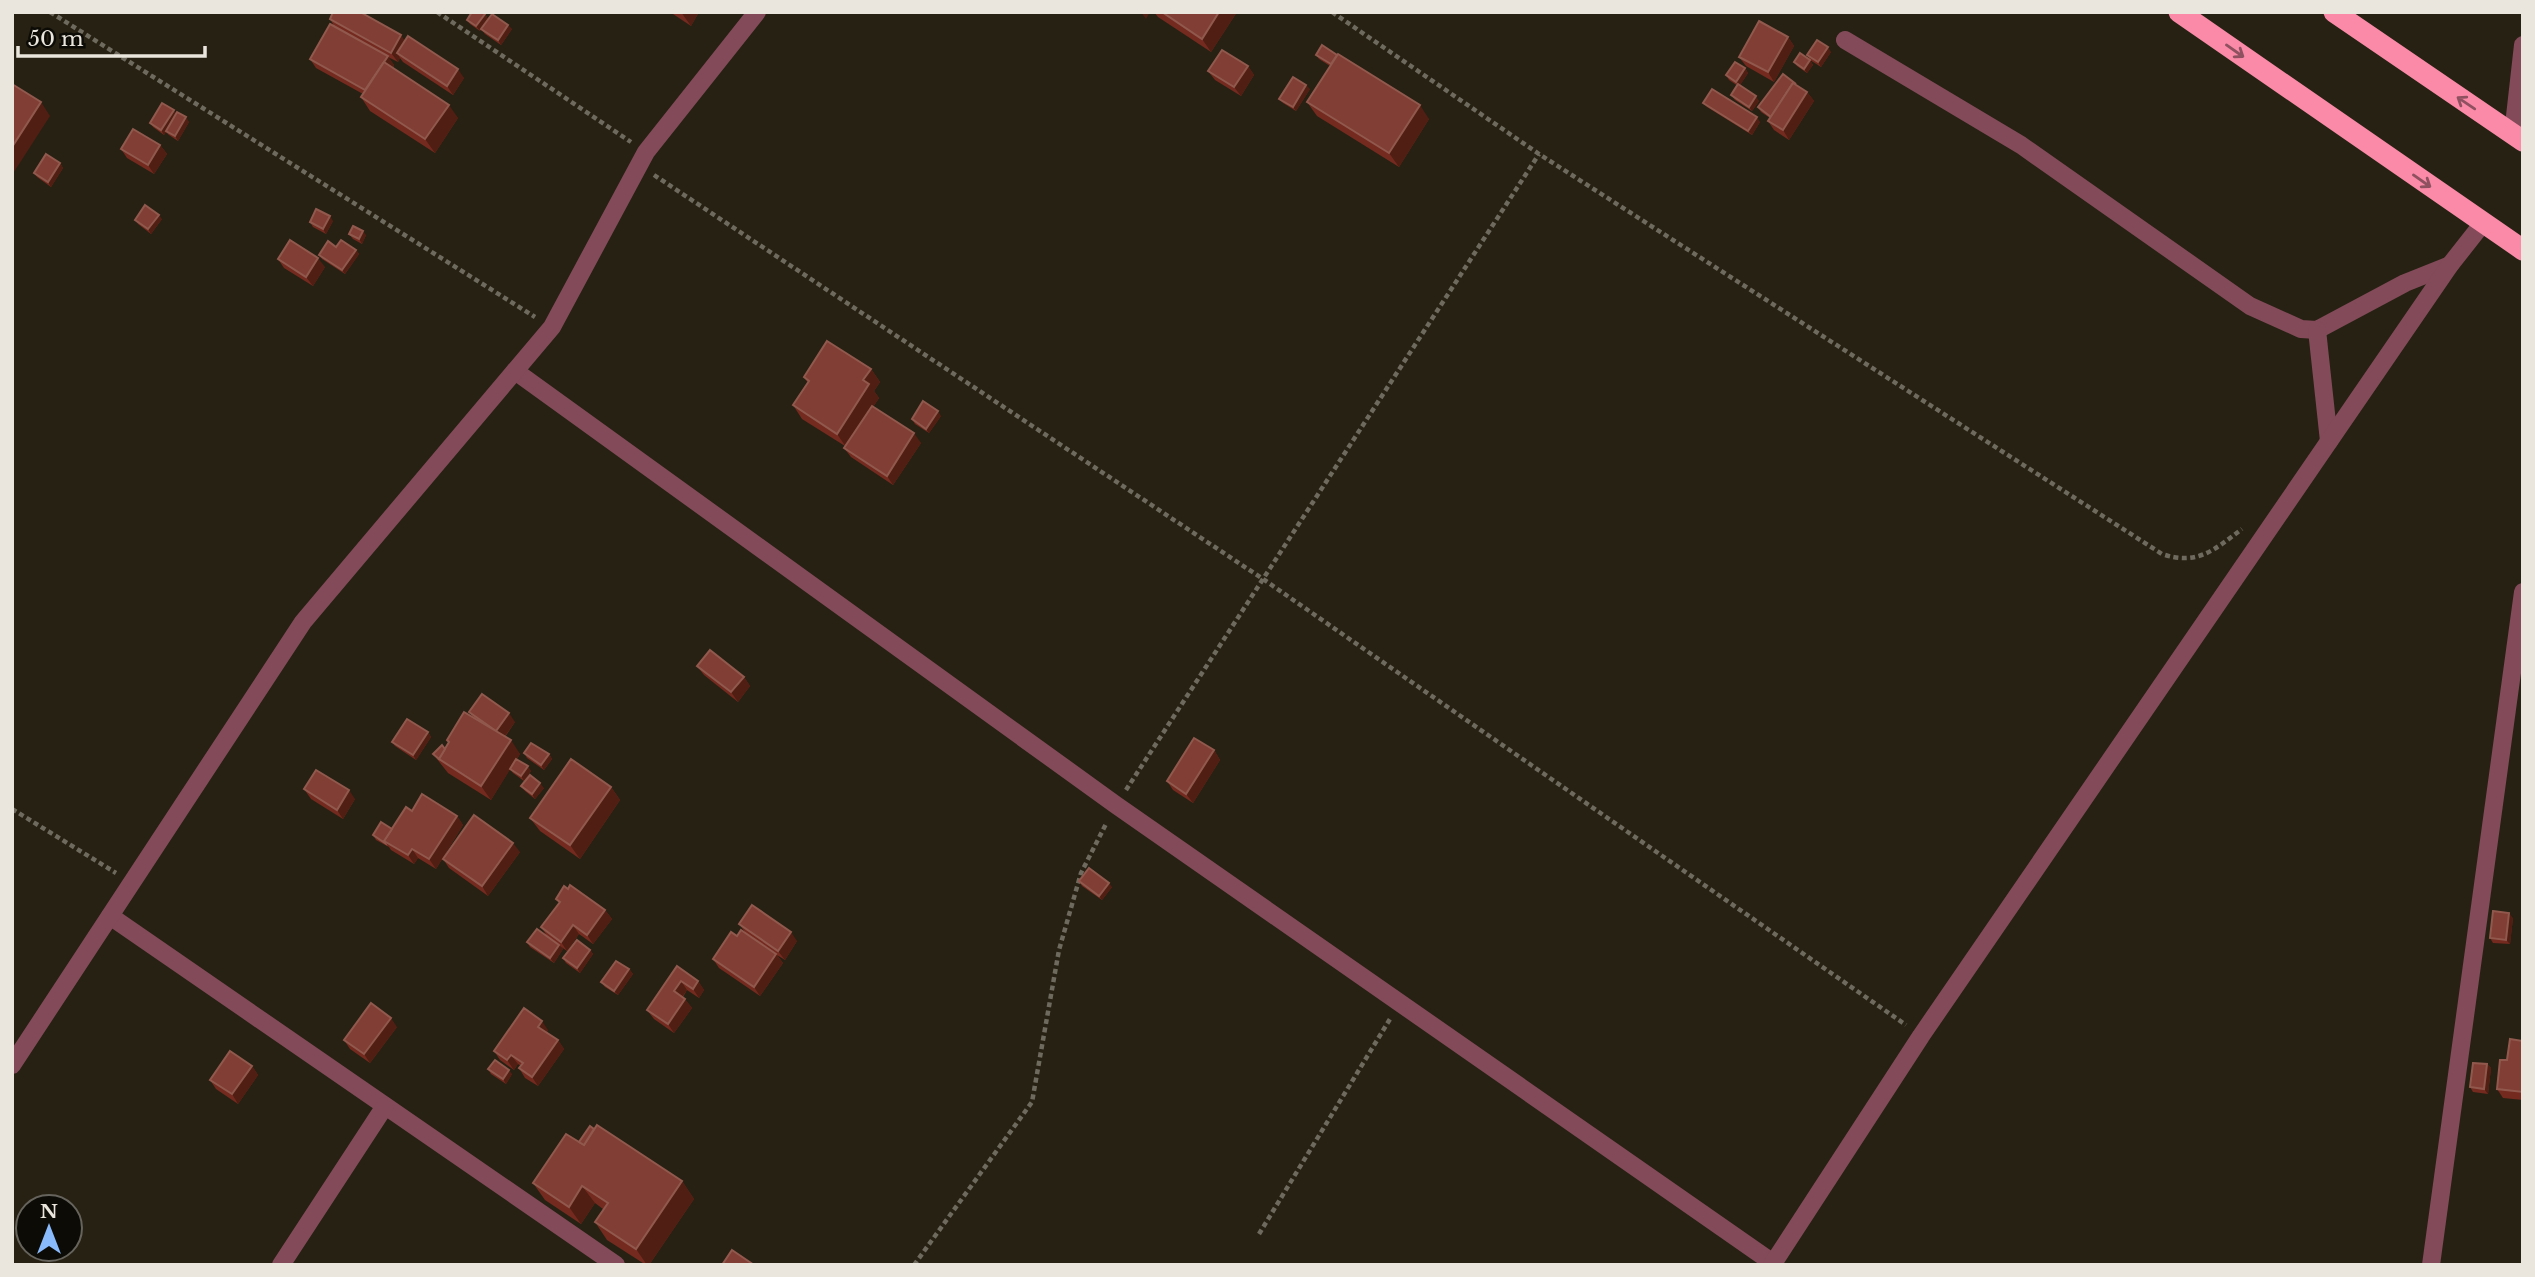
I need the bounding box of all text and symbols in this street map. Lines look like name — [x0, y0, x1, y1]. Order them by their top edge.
scale bar — [18, 14, 205, 58]
text: 50 m — [28, 26, 84, 52]
one-way arrow — [2225, 44, 2244, 58]
one-way arrow — [2457, 96, 2476, 110]
one-way arrow — [2412, 174, 2431, 188]
north arrow — [14, 1193, 84, 1263]
text: N — [40, 1200, 58, 1223]

